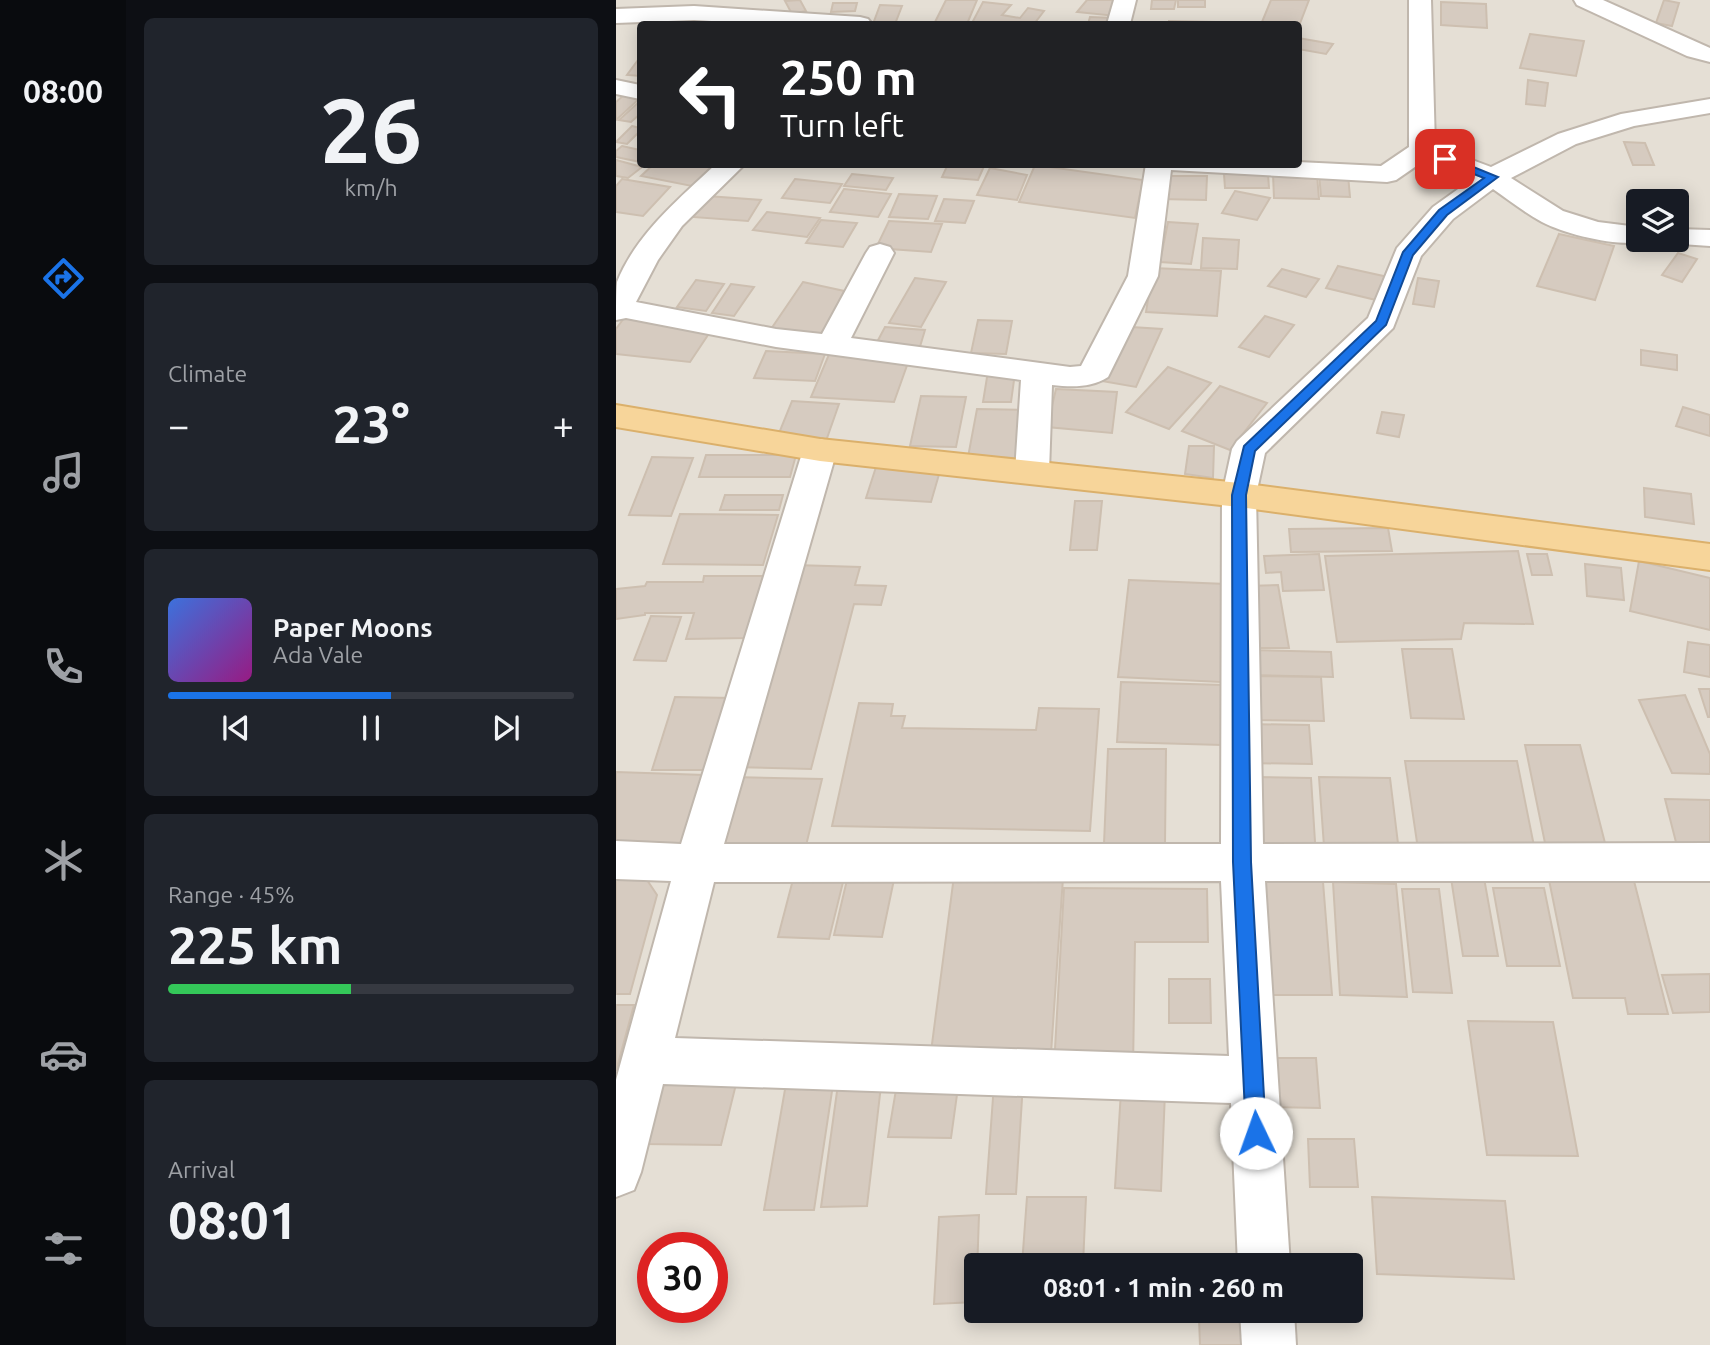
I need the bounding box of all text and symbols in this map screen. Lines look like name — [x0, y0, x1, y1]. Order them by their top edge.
icon: left — [665, 49, 756, 140]
text: 250 m — [780, 49, 917, 104]
text: 08:00 — [23, 73, 103, 109]
text: 26 — [320, 78, 422, 180]
text: Turn left — [780, 107, 904, 143]
pin — [1415, 129, 1475, 189]
icon: arrive — [1426, 140, 1464, 178]
text: km/h — [344, 175, 398, 200]
map controls — [1626, 189, 1689, 252]
button: layers — [1626, 189, 1689, 252]
icon: directions — [39, 254, 88, 303]
text: Climate — [168, 361, 247, 386]
text: 23° — [332, 395, 410, 453]
text: − — [168, 404, 189, 446]
text: + — [553, 404, 574, 446]
icon: music — [39, 448, 88, 497]
text: Paper Moons — [273, 613, 432, 642]
icon: phone — [39, 642, 88, 691]
text: Ada Vale — [273, 642, 363, 667]
icon: previous — [217, 709, 255, 747]
icon: pause — [352, 709, 390, 747]
icon: next — [487, 709, 525, 747]
icon: climate — [39, 836, 88, 885]
text: Range · 45% — [168, 882, 295, 907]
text: 225 km — [168, 916, 342, 974]
icon: car — [39, 1030, 88, 1079]
position arrow — [1219, 1096, 1293, 1170]
text: Arrival — [168, 1157, 235, 1182]
text: 08:01 — [168, 1191, 298, 1249]
icon: filters — [39, 1224, 88, 1273]
speed limit sign: 30 — [637, 1232, 728, 1323]
text: 08:01 · 1 min · 260 m — [1043, 1273, 1284, 1302]

